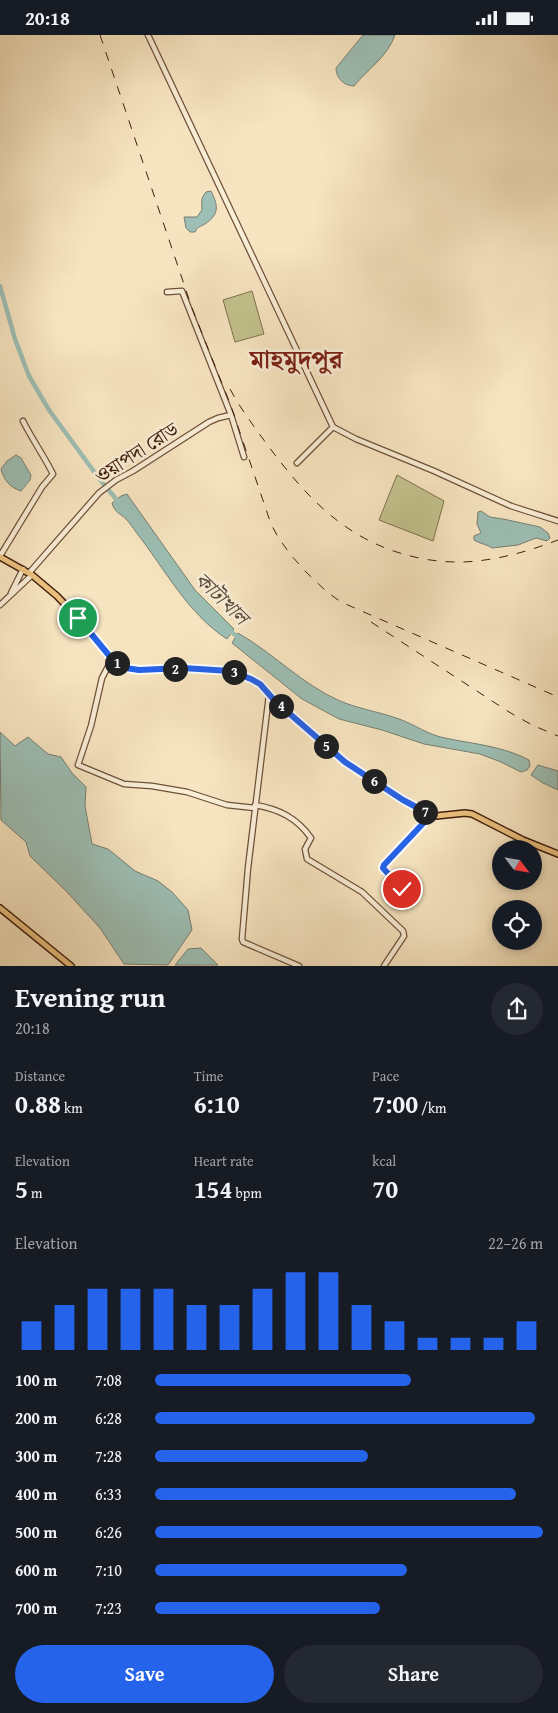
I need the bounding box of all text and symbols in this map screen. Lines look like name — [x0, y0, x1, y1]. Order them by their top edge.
text: 20:18 — [25, 4, 70, 32]
district label: মাহমুদপুর — [248, 341, 344, 377]
street label: ওয়াপদা রোড — [89, 414, 184, 490]
water label: কাটাখাল — [188, 564, 259, 634]
pin — [57, 597, 99, 639]
icon: arrive — [64, 604, 92, 632]
pin: 1 — [104, 651, 130, 675]
text: 1 — [114, 653, 121, 673]
pin: 2 — [162, 657, 188, 681]
text: 2 — [172, 659, 179, 679]
pin: 3 — [222, 659, 246, 685]
text: 3 — [231, 662, 238, 682]
pin: 4 — [268, 693, 294, 719]
text: 4 — [278, 696, 285, 716]
pin: 5 — [314, 733, 338, 759]
text: 5 — [323, 736, 330, 756]
pin: 6 — [362, 769, 386, 793]
text: 6 — [371, 771, 378, 791]
pin: 7 — [412, 799, 438, 825]
text: 7 — [422, 802, 429, 822]
north arrow — [492, 840, 542, 890]
map controls — [492, 840, 542, 950]
pin — [381, 868, 423, 910]
icon: check — [388, 875, 416, 903]
button: locate — [492, 900, 542, 950]
text: Evening run — [15, 976, 166, 1017]
button: share — [491, 983, 543, 1035]
text: 20:18 — [15, 1016, 50, 1040]
text: Distance — [15, 1066, 65, 1086]
text: Time — [194, 1066, 223, 1086]
text: Pace — [372, 1066, 399, 1086]
text: 0.88 — [15, 1086, 61, 1122]
text: 6:10 — [194, 1086, 240, 1122]
text: 7:00 — [372, 1086, 418, 1122]
text: km — [61, 1098, 83, 1118]
text: /km — [418, 1098, 447, 1118]
text: Elevation — [15, 1151, 70, 1171]
text: Heart rate — [194, 1151, 254, 1171]
text: kcal — [372, 1151, 396, 1171]
text: 5 — [15, 1171, 28, 1207]
text: 154 — [194, 1171, 233, 1207]
text: 70 — [372, 1171, 398, 1207]
text: m — [28, 1183, 42, 1203]
text: bpm — [233, 1183, 262, 1203]
text: Elevation — [15, 1231, 78, 1255]
text: 22–26 m — [488, 1231, 543, 1255]
text: 100 m — [15, 1368, 57, 1392]
text: 7:08 — [95, 1368, 122, 1392]
text: 200 m — [15, 1406, 57, 1430]
text: 6:28 — [95, 1406, 122, 1430]
text: 300 m — [15, 1444, 57, 1468]
text: 7:28 — [95, 1444, 122, 1468]
text: 400 m — [15, 1482, 57, 1506]
text: 6:33 — [95, 1482, 122, 1506]
text: 500 m — [15, 1520, 57, 1544]
text: 6:26 — [95, 1520, 122, 1544]
text: 600 m — [15, 1558, 57, 1582]
text: 7:10 — [95, 1558, 122, 1582]
text: 700 m — [15, 1596, 57, 1620]
text: 7:23 — [95, 1596, 122, 1620]
button: Save — [15, 1645, 274, 1703]
button: Share — [284, 1645, 543, 1703]

